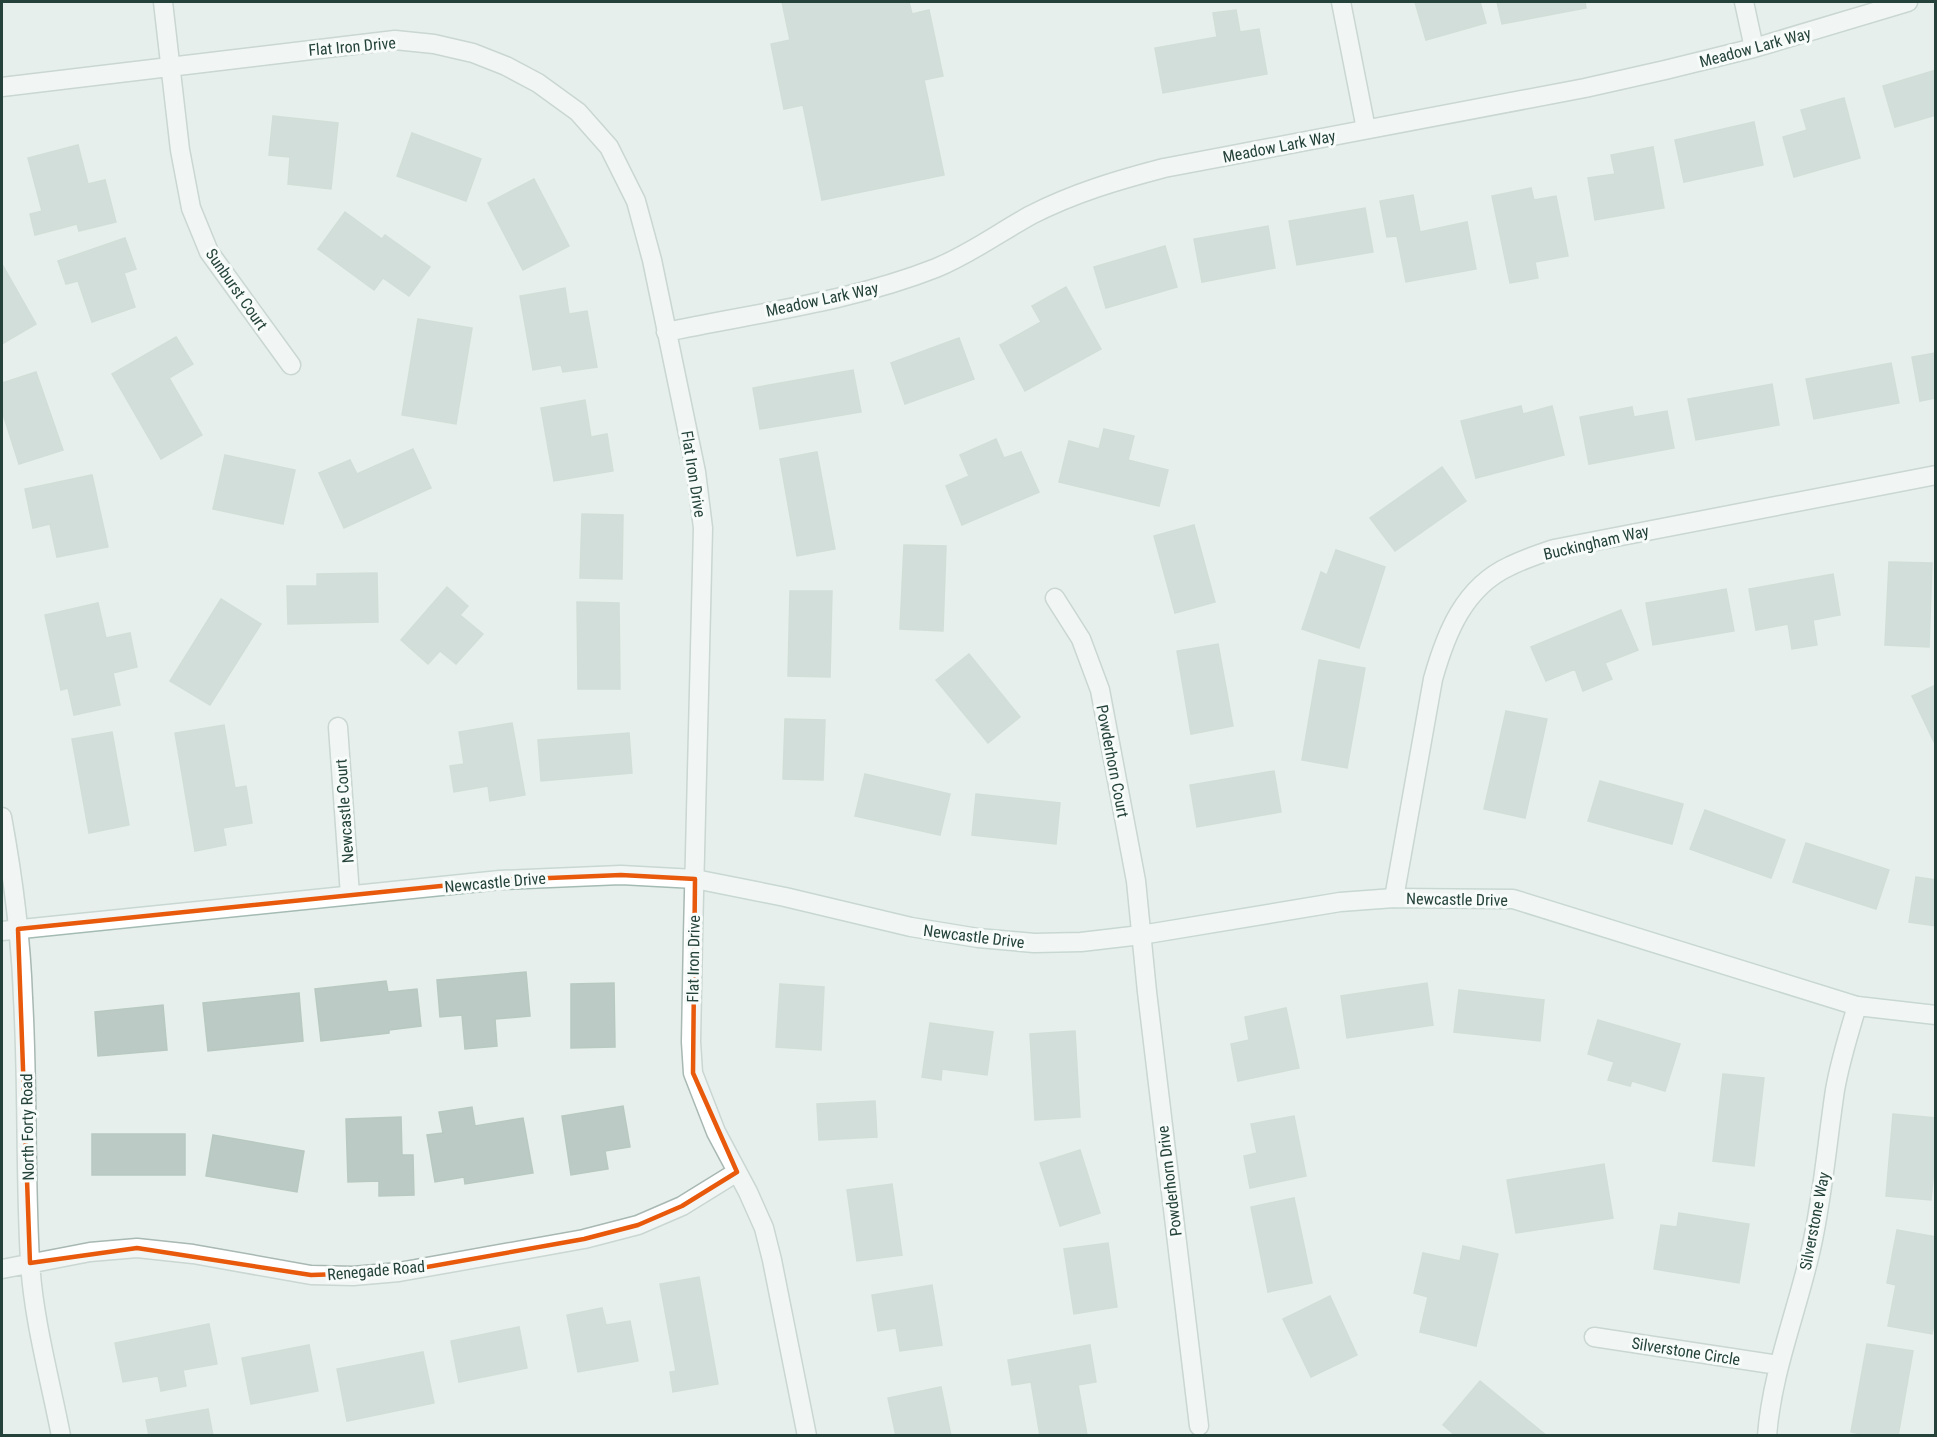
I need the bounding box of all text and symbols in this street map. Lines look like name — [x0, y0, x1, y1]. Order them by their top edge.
street label: Meadow Lark Way — [1697, 23, 1813, 71]
street label: Flat Iron Drive — [308, 33, 396, 60]
street label: Meadow Lark Way — [1221, 126, 1337, 167]
street label: Sunburst Court — [202, 245, 272, 334]
street label: Meadow Lark Way — [764, 278, 880, 321]
street label: Flat Iron Drive — [677, 429, 710, 519]
street label: Buckingham Way — [1542, 521, 1651, 564]
street label: Powderhorn Court — [1092, 703, 1133, 819]
street label: Newcastle Court — [331, 758, 358, 864]
street label: Newcastle Drive — [444, 869, 547, 896]
street label: Newcastle Drive — [1406, 889, 1508, 910]
street label: Flat Iron Drive — [683, 915, 704, 1003]
street label: Newcastle Drive — [922, 921, 1026, 952]
street label: North Forty Road — [17, 1073, 38, 1181]
street label: Powderhorn Drive — [1153, 1124, 1186, 1237]
street label: Silverstone Way — [1796, 1170, 1833, 1272]
street label: Renegade Road — [326, 1257, 426, 1284]
street label: Silverstone Circle — [1630, 1334, 1742, 1369]

